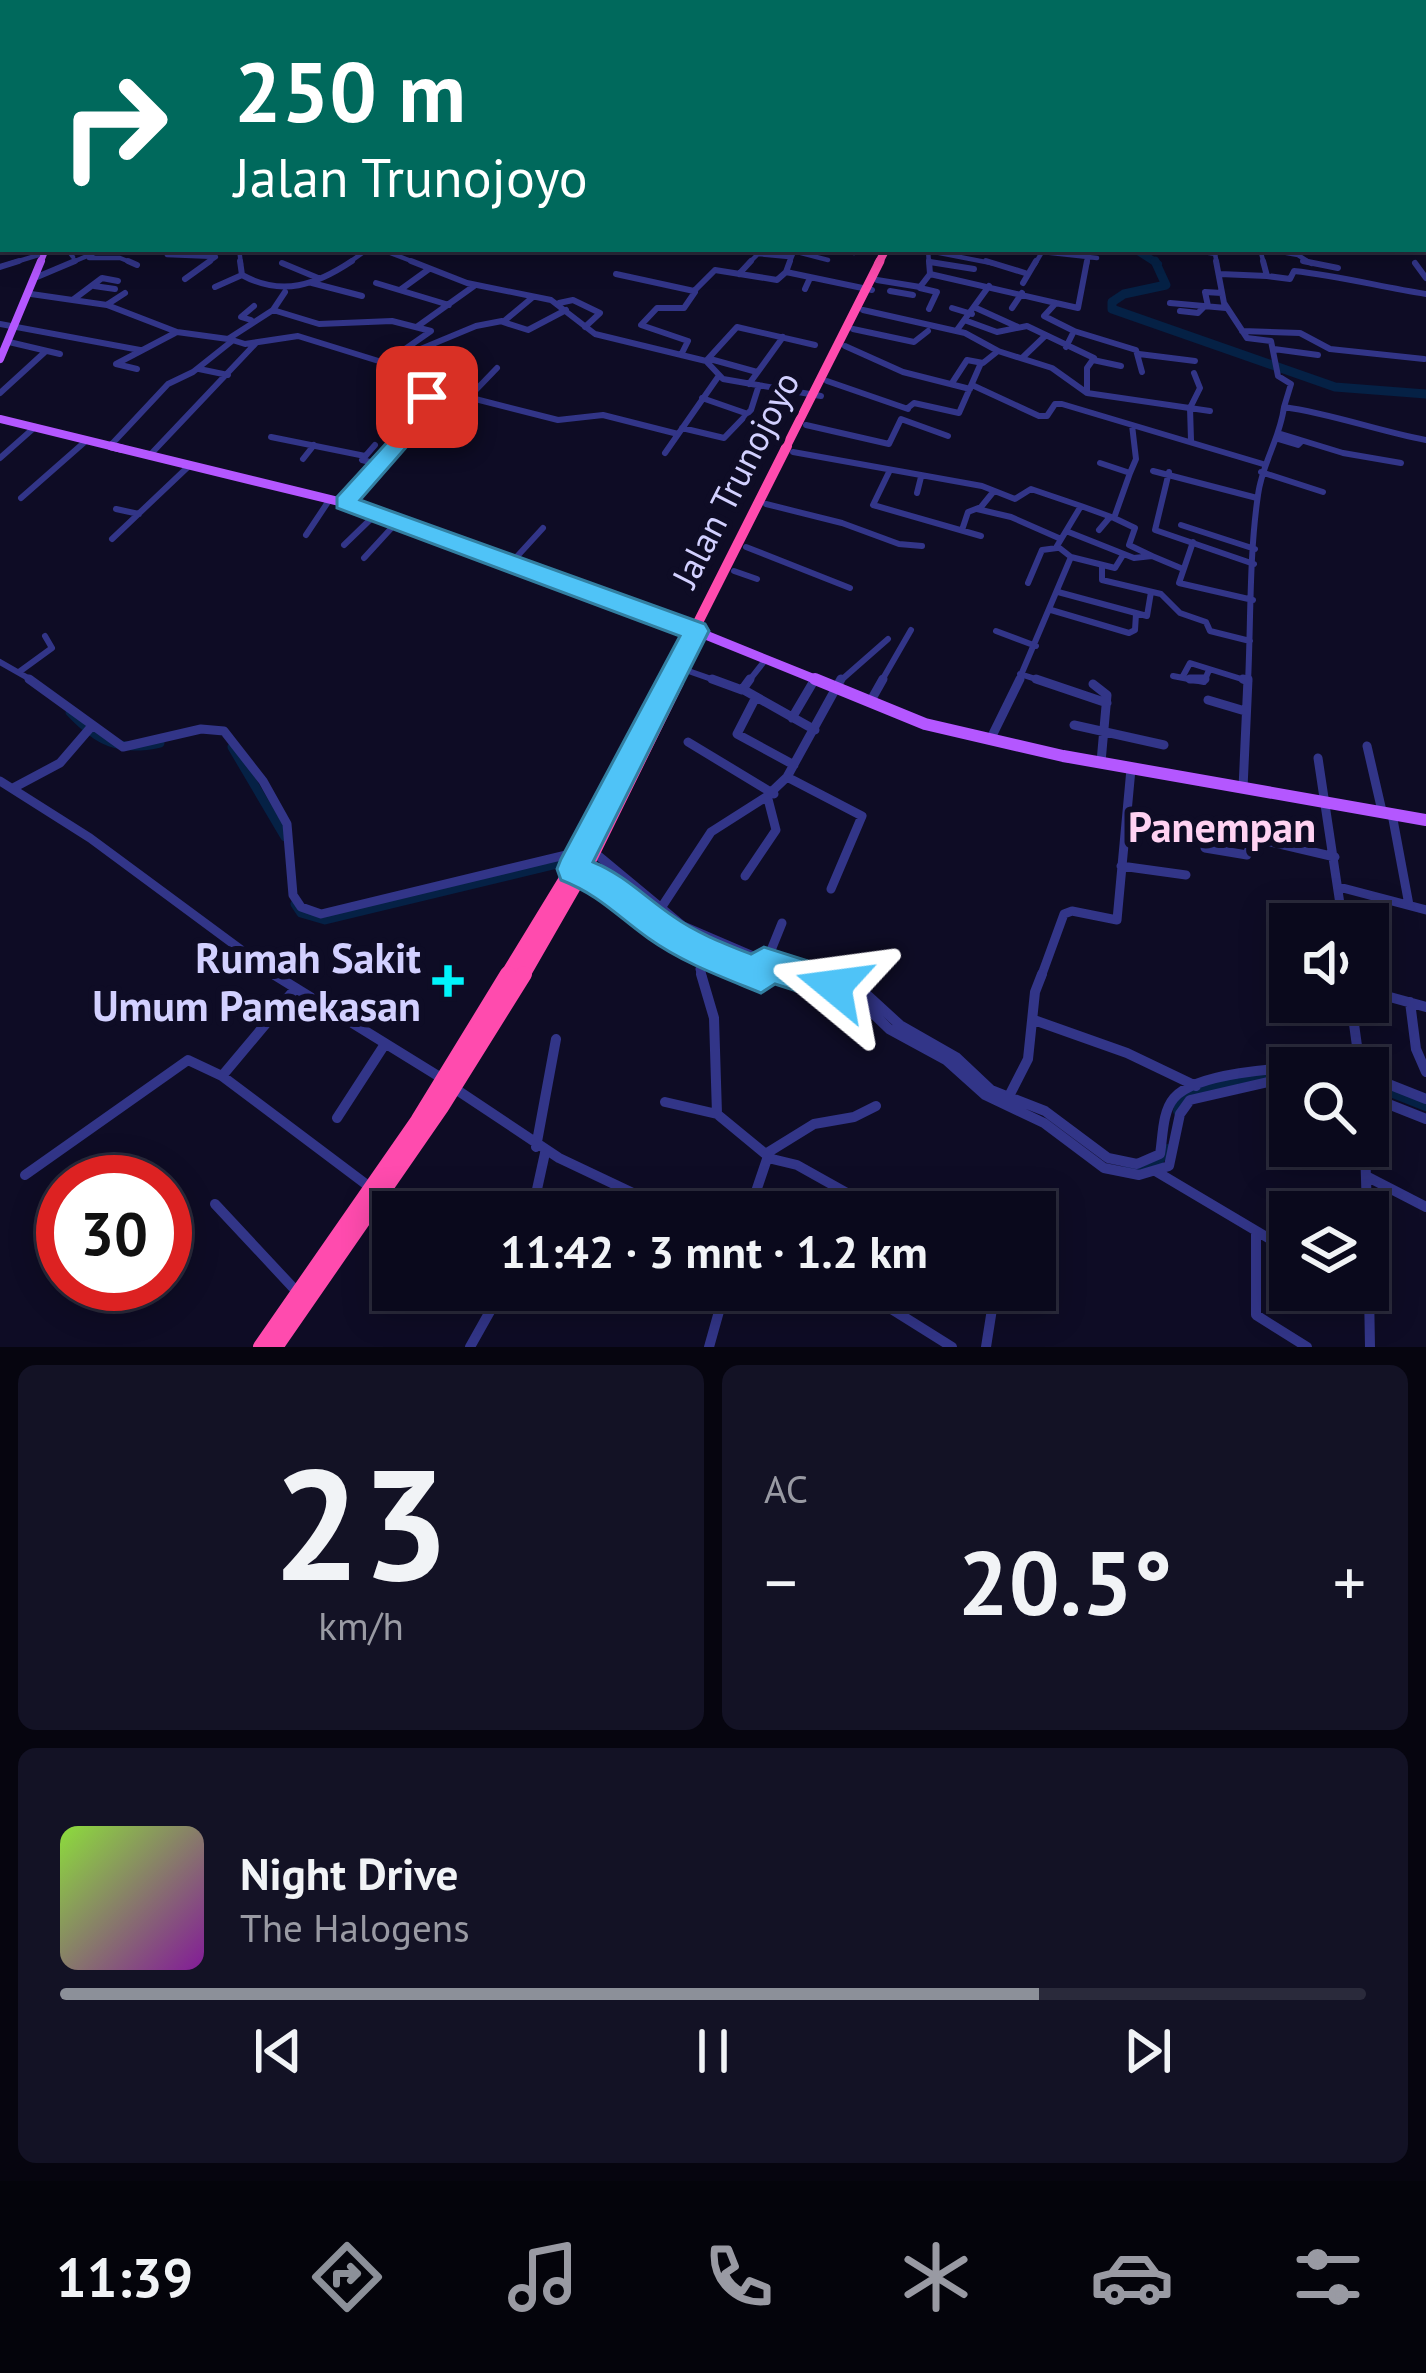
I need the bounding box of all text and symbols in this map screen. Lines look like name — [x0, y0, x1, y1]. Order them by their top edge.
text: 250 m — [234, 36, 466, 145]
icon: right — [36, 48, 192, 204]
text: Jalan Trunojoyo — [234, 142, 588, 212]
pin — [376, 346, 478, 448]
street label: Jalan Trunojoyo — [660, 363, 809, 597]
icon: arrive — [394, 364, 460, 430]
district label: Panempan — [1128, 799, 1316, 854]
map controls — [1269, 903, 1389, 1311]
button: sound — [1269, 903, 1389, 1023]
position arrow — [771, 923, 897, 1049]
place label: Rumah Sakit Umum Pamekasan — [92, 930, 421, 1033]
marker: Rumah Sakit Umum Pamekasan — [432, 965, 464, 997]
button: search — [1269, 1047, 1389, 1167]
speed limit sign: 30 — [36, 1155, 192, 1311]
button: layers — [1269, 1191, 1389, 1311]
text: 11:42 · 3 mnt · 1.2 km — [500, 1222, 928, 1280]
text: 23 — [273, 1421, 449, 1623]
text: AC — [764, 1463, 808, 1514]
text: 20.5° — [958, 1523, 1172, 1640]
text: − — [764, 1539, 797, 1624]
text: + — [1333, 1539, 1366, 1624]
text: km/h — [318, 1600, 404, 1651]
text: Night Drive — [240, 1844, 458, 1902]
text: The Halogens — [240, 1902, 470, 1953]
icon: previous — [245, 2018, 311, 2084]
icon: pause — [680, 2018, 746, 2084]
icon: next — [1115, 2018, 1181, 2084]
icon: directions — [305, 2235, 389, 2319]
icon: music — [501, 2235, 585, 2319]
icon: phone — [697, 2235, 781, 2319]
icon: climate — [894, 2235, 978, 2319]
icon: car — [1090, 2235, 1174, 2319]
icon: filters — [1286, 2235, 1370, 2319]
text: 11:39 — [56, 2242, 193, 2312]

